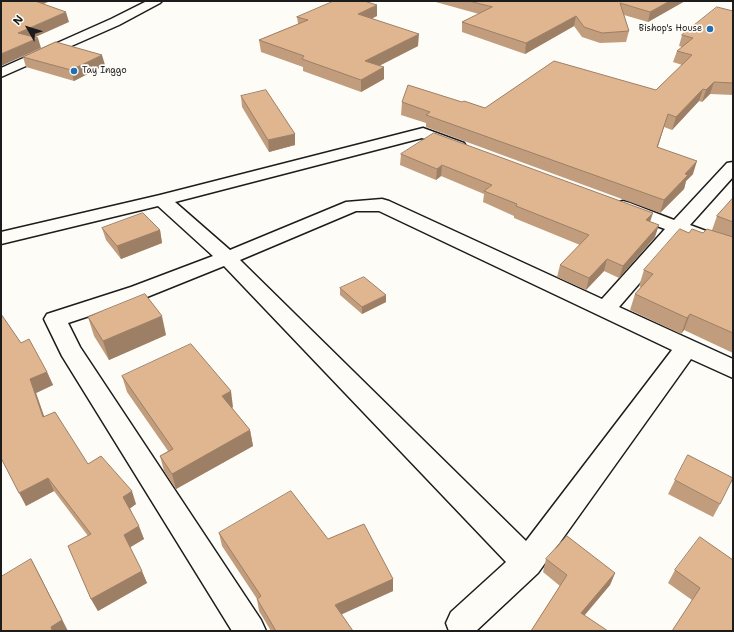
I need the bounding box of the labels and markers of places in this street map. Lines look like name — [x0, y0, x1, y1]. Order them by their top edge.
place label: Bishop's House — [639, 24, 702, 34]
marker: Bishop's House — [705, 24, 715, 34]
marker: Tay Inggo — [69, 66, 79, 76]
place label: Tay Inggo — [82, 66, 127, 76]

